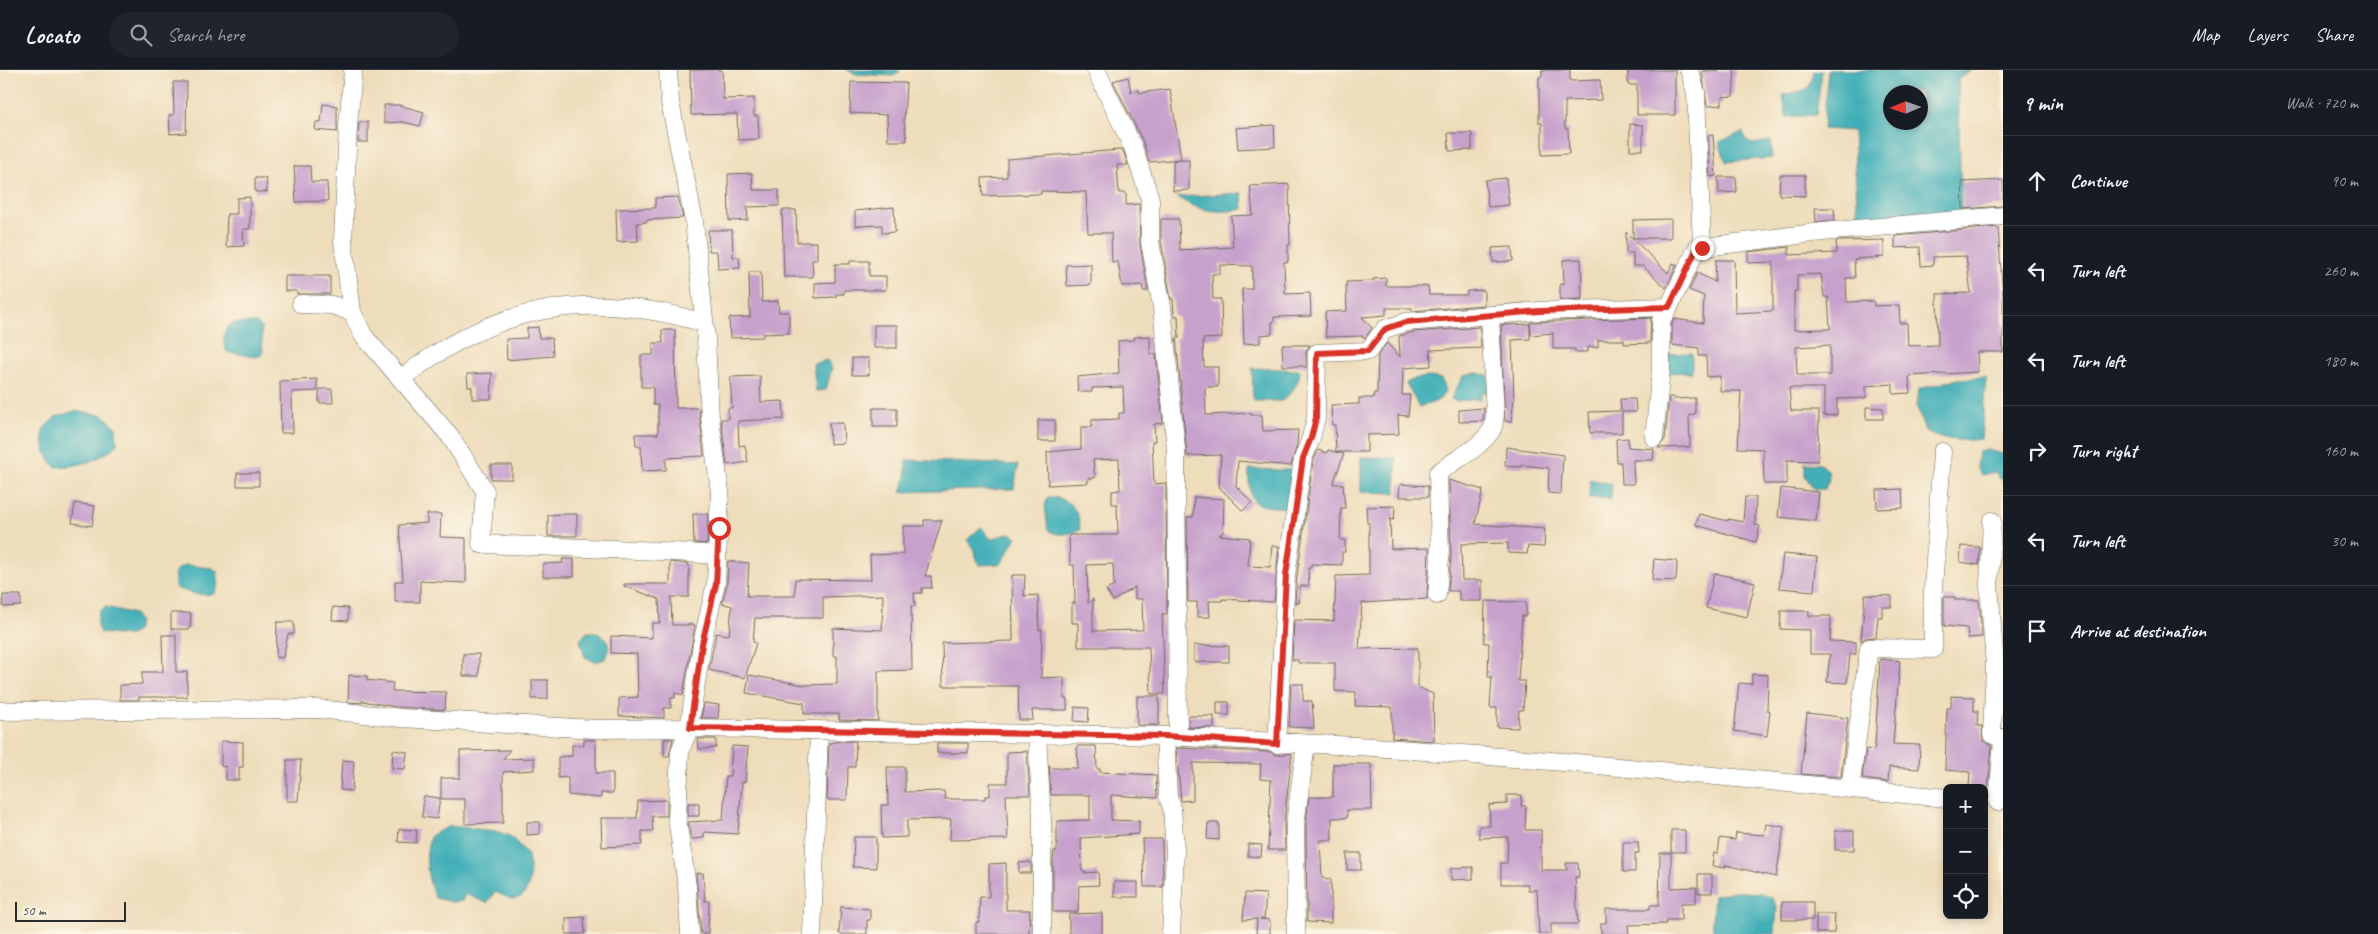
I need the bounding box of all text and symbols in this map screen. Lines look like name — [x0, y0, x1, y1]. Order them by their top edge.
search box — [109, 12, 459, 57]
text: Locato — [25, 20, 79, 50]
icon: search — [127, 21, 155, 49]
text: Search here — [167, 23, 245, 47]
text: Map — [2192, 24, 2220, 46]
text: Layers — [2248, 24, 2287, 46]
text: Share — [2315, 24, 2353, 46]
north arrow — [1883, 85, 1928, 130]
text: 9 min — [2023, 90, 2063, 116]
text: Walk · 720 m — [2286, 93, 2358, 113]
icon: ahead — [2023, 167, 2051, 195]
text: Continue — [2070, 169, 2127, 193]
text: 90 m — [2331, 171, 2358, 191]
route end — [1691, 237, 1714, 260]
icon: left — [2023, 257, 2051, 285]
text: Turn left — [2070, 259, 2125, 283]
text: 260 m — [2324, 261, 2358, 281]
icon: left — [2023, 347, 2051, 375]
text: Turn left — [2070, 349, 2125, 373]
text: 180 m — [2324, 351, 2358, 371]
icon: right — [2023, 437, 2051, 465]
text: Turn right — [2070, 439, 2137, 463]
text: 160 m — [2324, 441, 2358, 461]
route start — [708, 517, 731, 540]
icon: left — [2023, 527, 2051, 555]
text: Turn left — [2070, 529, 2125, 553]
text: 30 m — [2331, 531, 2358, 551]
icon: arrive — [2023, 617, 2051, 645]
text: Arrive at destination — [2070, 619, 2206, 643]
map controls — [1943, 784, 1988, 919]
button: + — [1943, 784, 1988, 829]
button: − — [1943, 829, 1988, 874]
button: locate — [1943, 874, 1988, 919]
scale bar — [15, 899, 126, 922]
text: 50 m — [22, 902, 46, 919]

